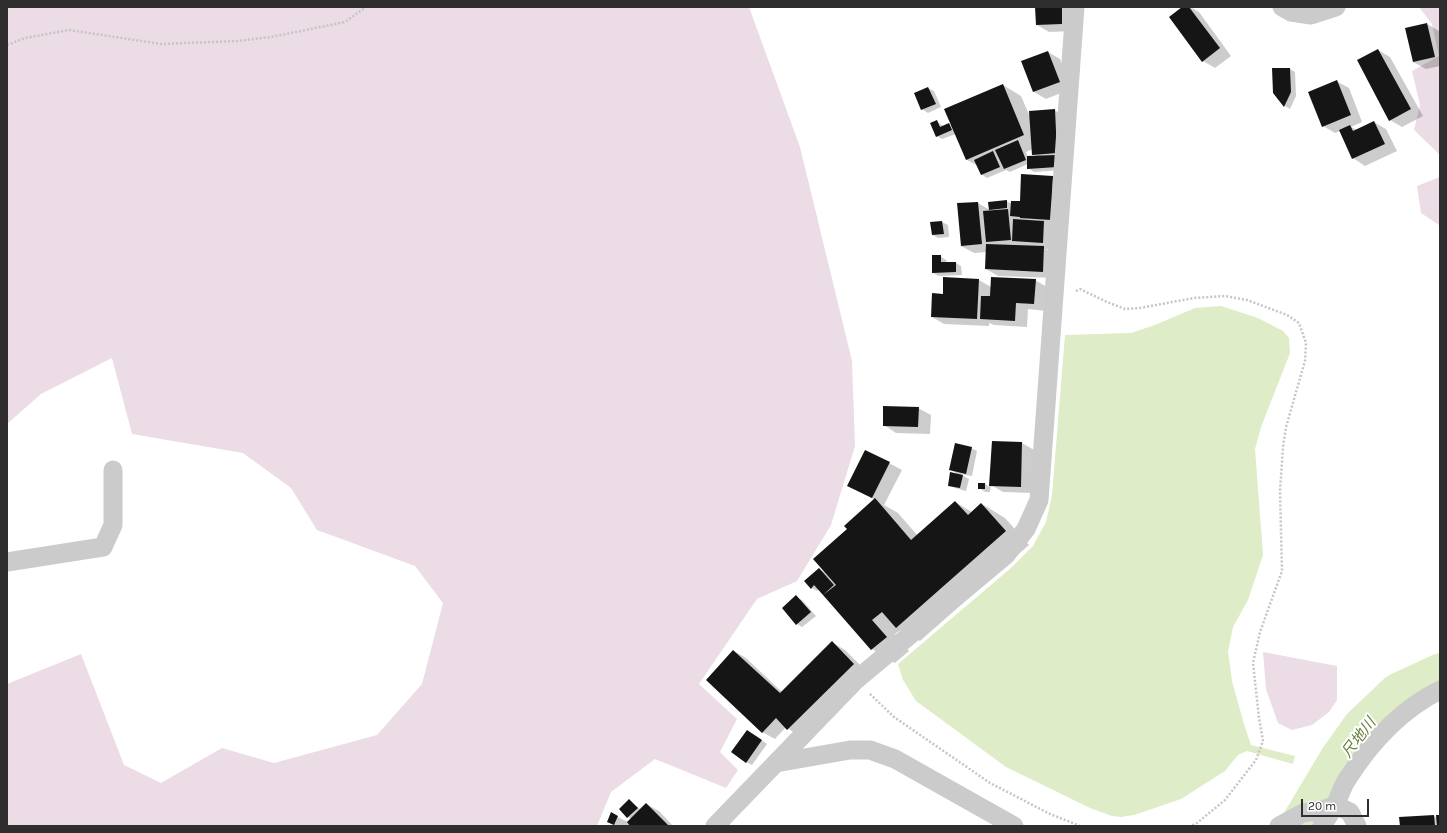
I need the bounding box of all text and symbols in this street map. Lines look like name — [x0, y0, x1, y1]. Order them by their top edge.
water label: 尺地川 — [1338, 715, 1380, 761]
scale bar — [1303, 791, 1371, 817]
text: 20 m — [1308, 799, 1336, 813]

